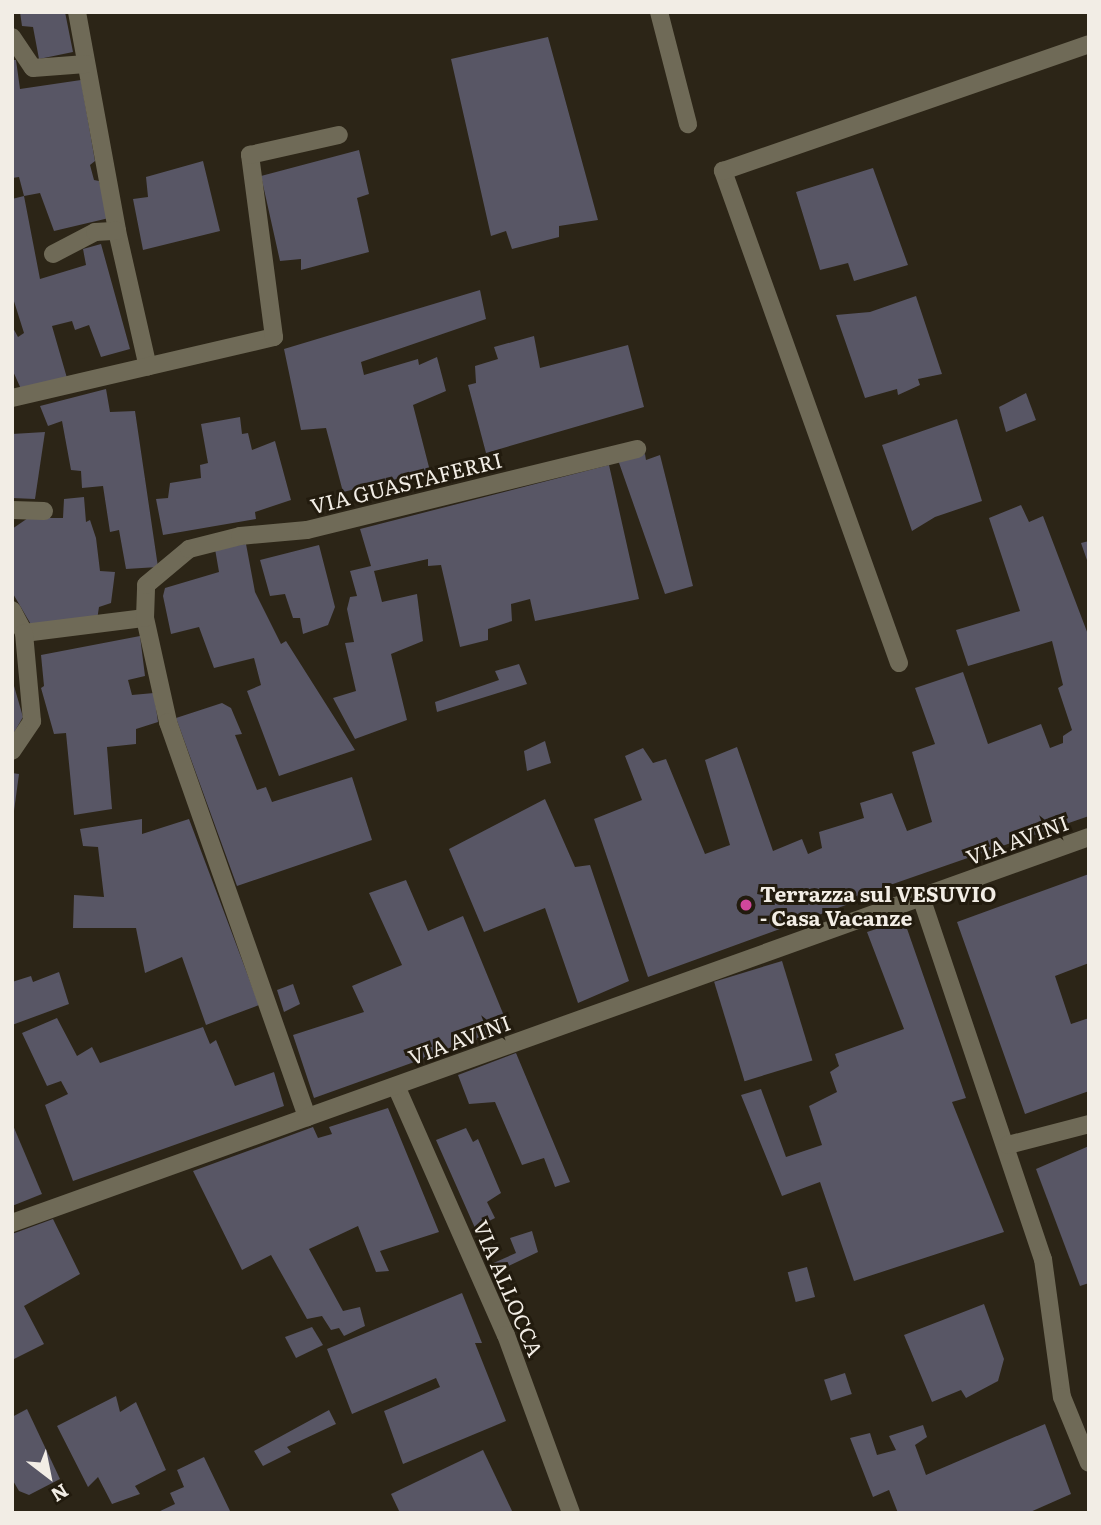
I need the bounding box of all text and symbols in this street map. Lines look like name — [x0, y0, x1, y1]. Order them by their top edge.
street label: VIA GUASTAFERRI — [308, 446, 504, 518]
street label: VIA AVINI — [962, 809, 1072, 869]
place label: Terrazza sul VESUVIO - Casa Vacanze — [760, 880, 996, 930]
marker: Terrazza sul VESUVIO - Casa Vacanze — [738, 897, 754, 913]
street label: VIA AVINI — [404, 1009, 514, 1069]
street label: VIA ALLOCCA — [469, 1216, 549, 1360]
north arrow — [14, 1441, 84, 1511]
text: N — [46, 1478, 74, 1510]

